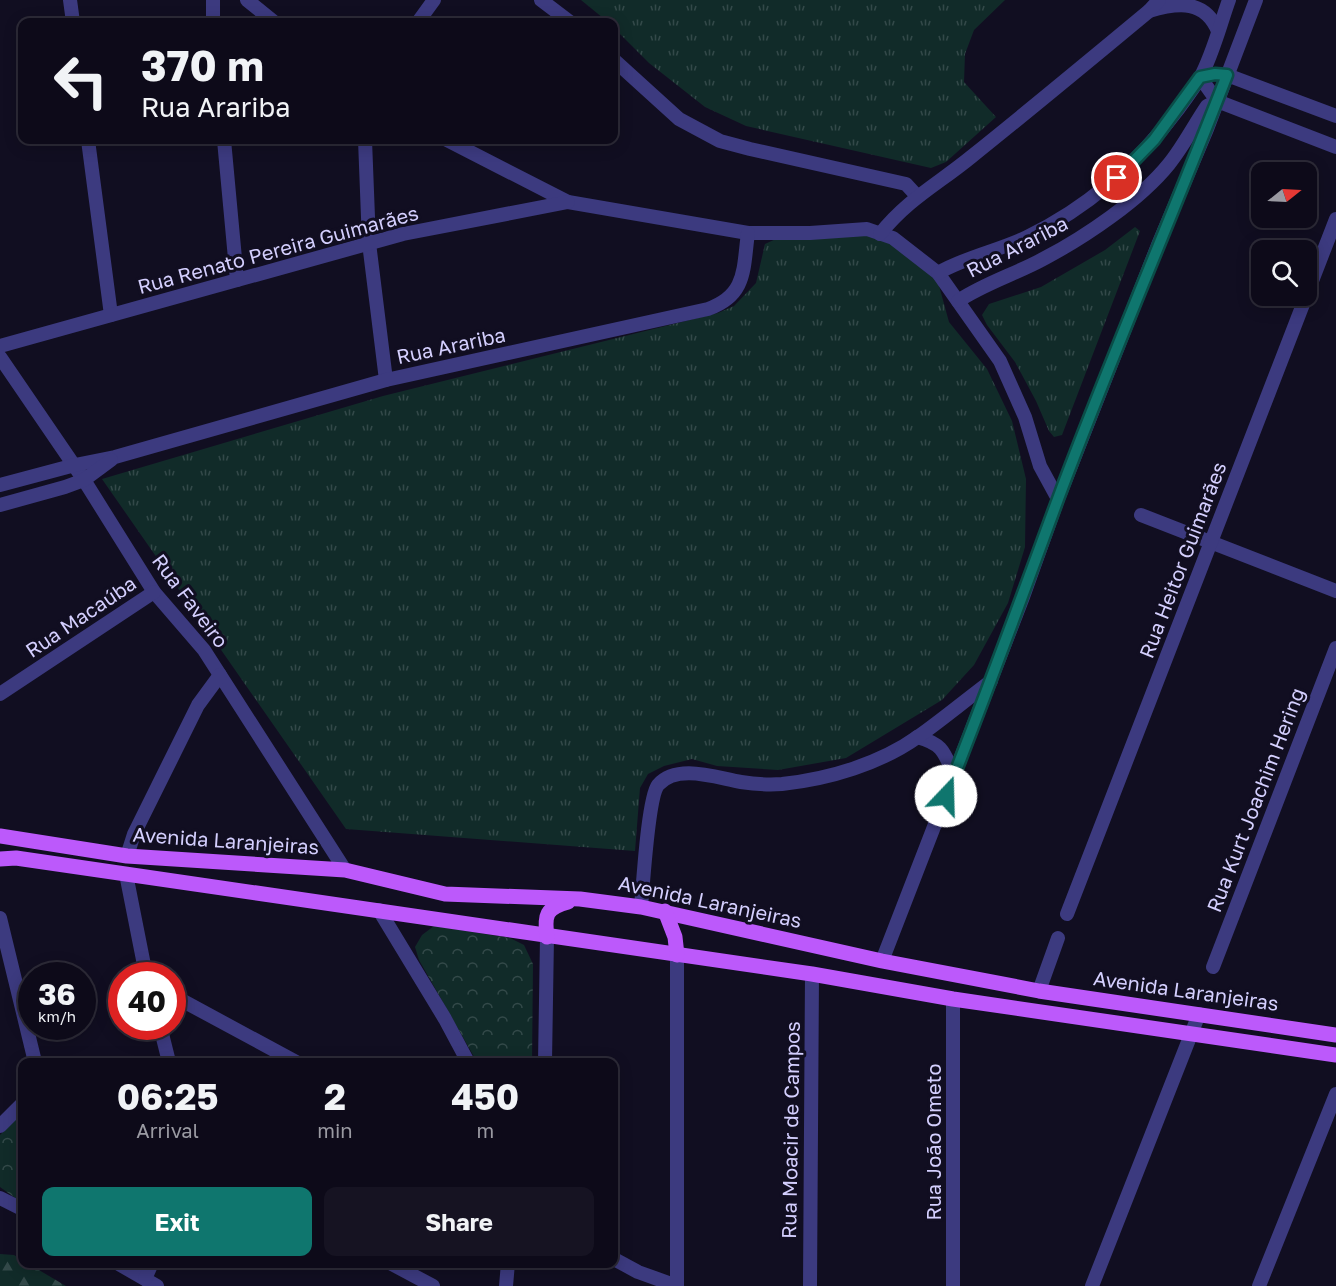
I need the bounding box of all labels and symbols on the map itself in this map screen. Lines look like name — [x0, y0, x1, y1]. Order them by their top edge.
pin — [1091, 152, 1142, 203]
north arrow — [1251, 162, 1317, 228]
street label: Rua Renato Pereira Guimarães — [135, 200, 421, 298]
street label: Rua Arariba — [962, 210, 1071, 282]
street label: Rua Arariba — [394, 322, 507, 368]
street label: Rua Heitor Guimarães — [1134, 458, 1231, 661]
street label: Rua Faveiro — [148, 549, 234, 652]
street label: Rua Macaúba — [21, 570, 140, 662]
street label: Rua Kurt Joachim Hering — [1201, 684, 1309, 915]
position arrow — [914, 764, 978, 828]
street label: Avenida Laranjeiras — [132, 822, 320, 858]
street label: Avenida Laranjeiras — [616, 870, 804, 932]
speed limit sign: 40 — [108, 962, 186, 1040]
street label: Avenida Laranjeiras — [1092, 965, 1280, 1015]
street label: Rua Moacir de Campos — [776, 1021, 804, 1239]
street label: Rua João Ometo — [921, 1063, 945, 1221]

